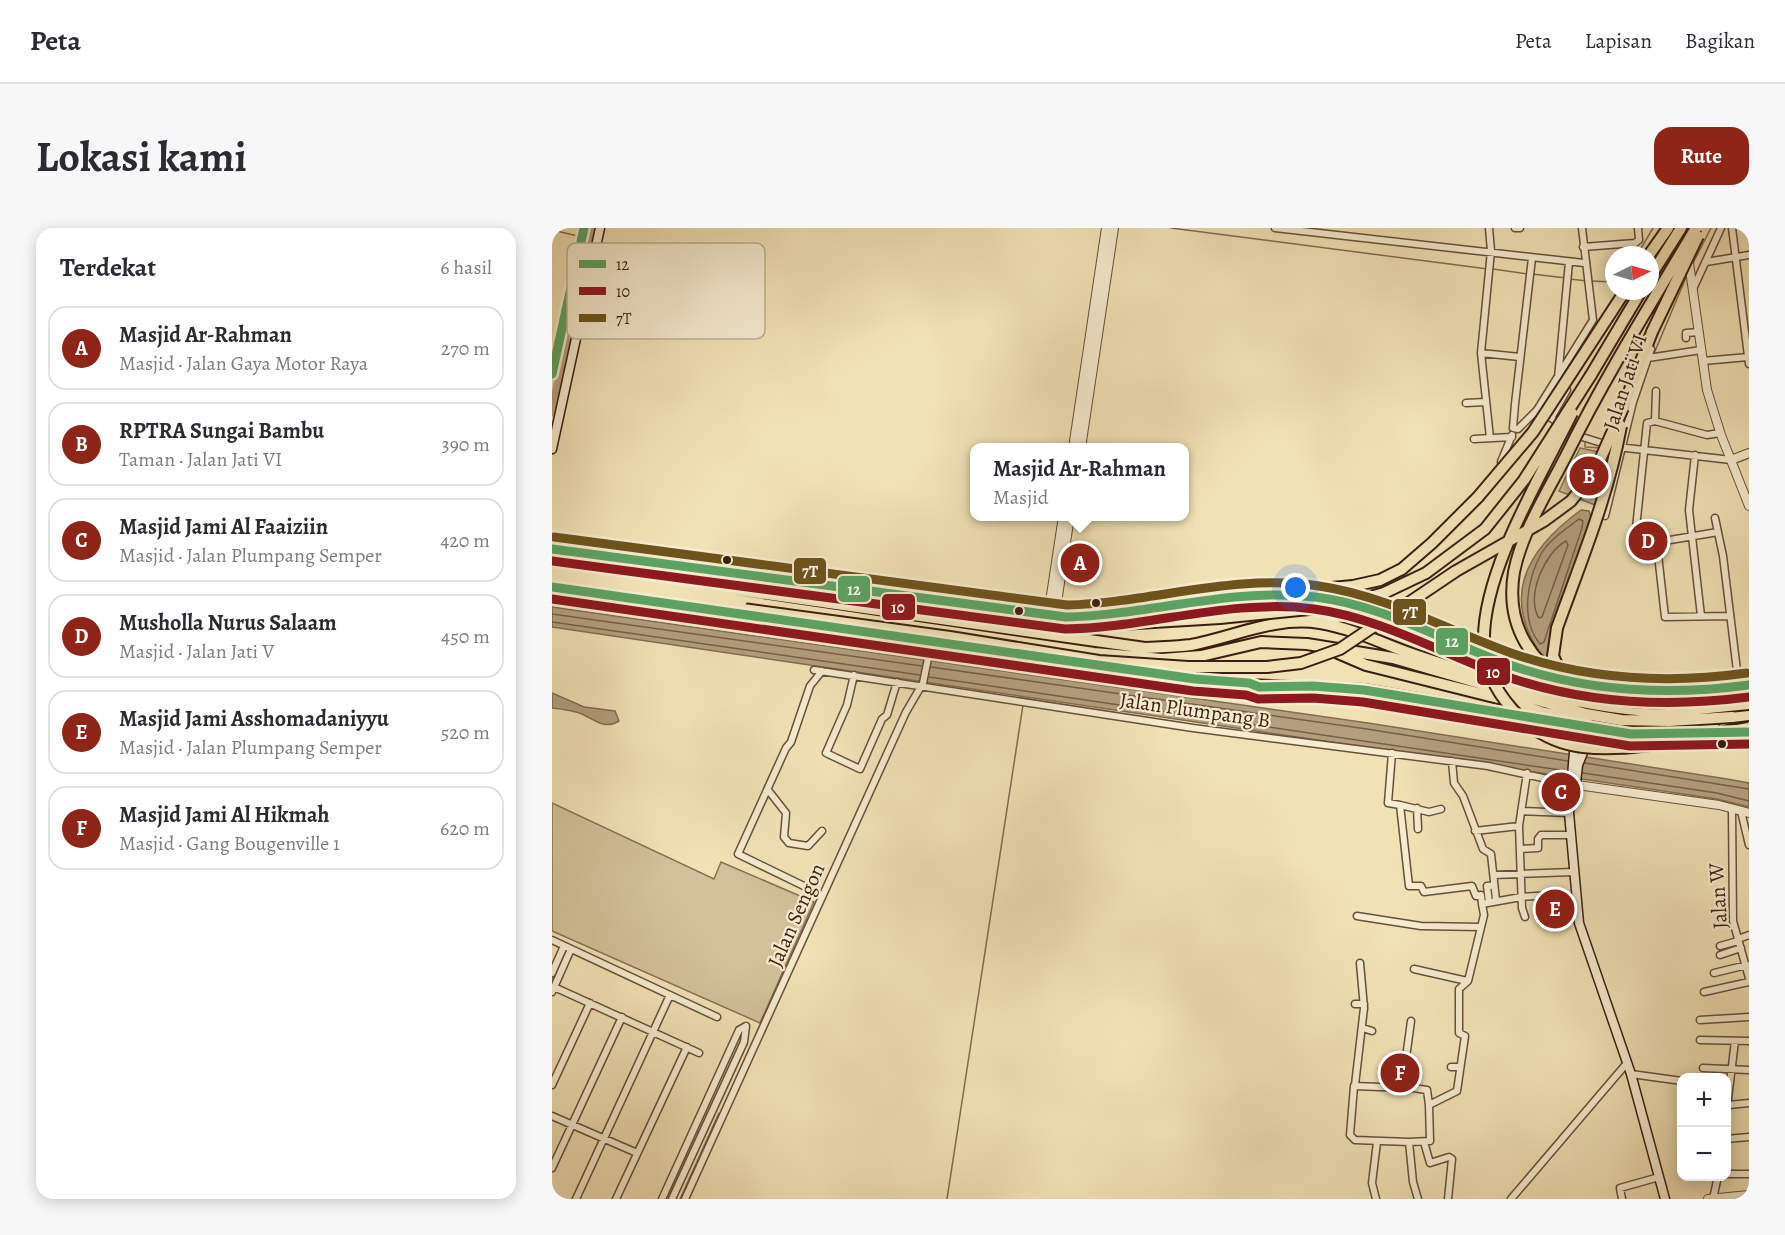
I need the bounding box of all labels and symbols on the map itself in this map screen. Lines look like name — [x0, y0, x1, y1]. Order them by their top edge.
legend — [567, 243, 765, 339]
north arrow — [1605, 246, 1659, 300]
text: 12 — [616, 254, 629, 276]
text: 10 — [616, 281, 630, 303]
text: 7T — [616, 308, 632, 330]
street label: Jalan Jati VI — [1596, 330, 1654, 434]
pin: B — [1570, 454, 1608, 498]
pin: D — [1628, 518, 1668, 564]
pin: A — [1060, 540, 1100, 586]
unlabelled marker — [721, 554, 733, 566]
line badge: 7T — [793, 557, 827, 585]
text: 7T — [802, 561, 818, 583]
your location — [1281, 573, 1310, 602]
line badge: 12 — [837, 575, 871, 603]
text: 12 — [847, 579, 861, 601]
line badge: 10 — [881, 593, 916, 621]
text: 10 — [891, 597, 905, 619]
unlabelled marker — [1090, 597, 1102, 609]
line badge: 7T — [1392, 598, 1427, 626]
text: 7T — [1402, 602, 1418, 624]
unlabelled marker — [1013, 605, 1025, 617]
line badge: 12 — [1435, 627, 1469, 656]
text: 12 — [1445, 631, 1459, 653]
line badge: 10 — [1476, 657, 1511, 686]
text: 10 — [1486, 662, 1500, 684]
street label: Jalan Plumpang B — [1118, 686, 1272, 734]
unlabelled marker — [1716, 738, 1728, 750]
pin: C — [1542, 770, 1580, 814]
street label: Jalan Sengon — [761, 859, 831, 971]
street label: Jalan W — [1702, 862, 1734, 930]
pin: E — [1536, 886, 1574, 932]
pin: F — [1380, 1050, 1420, 1096]

